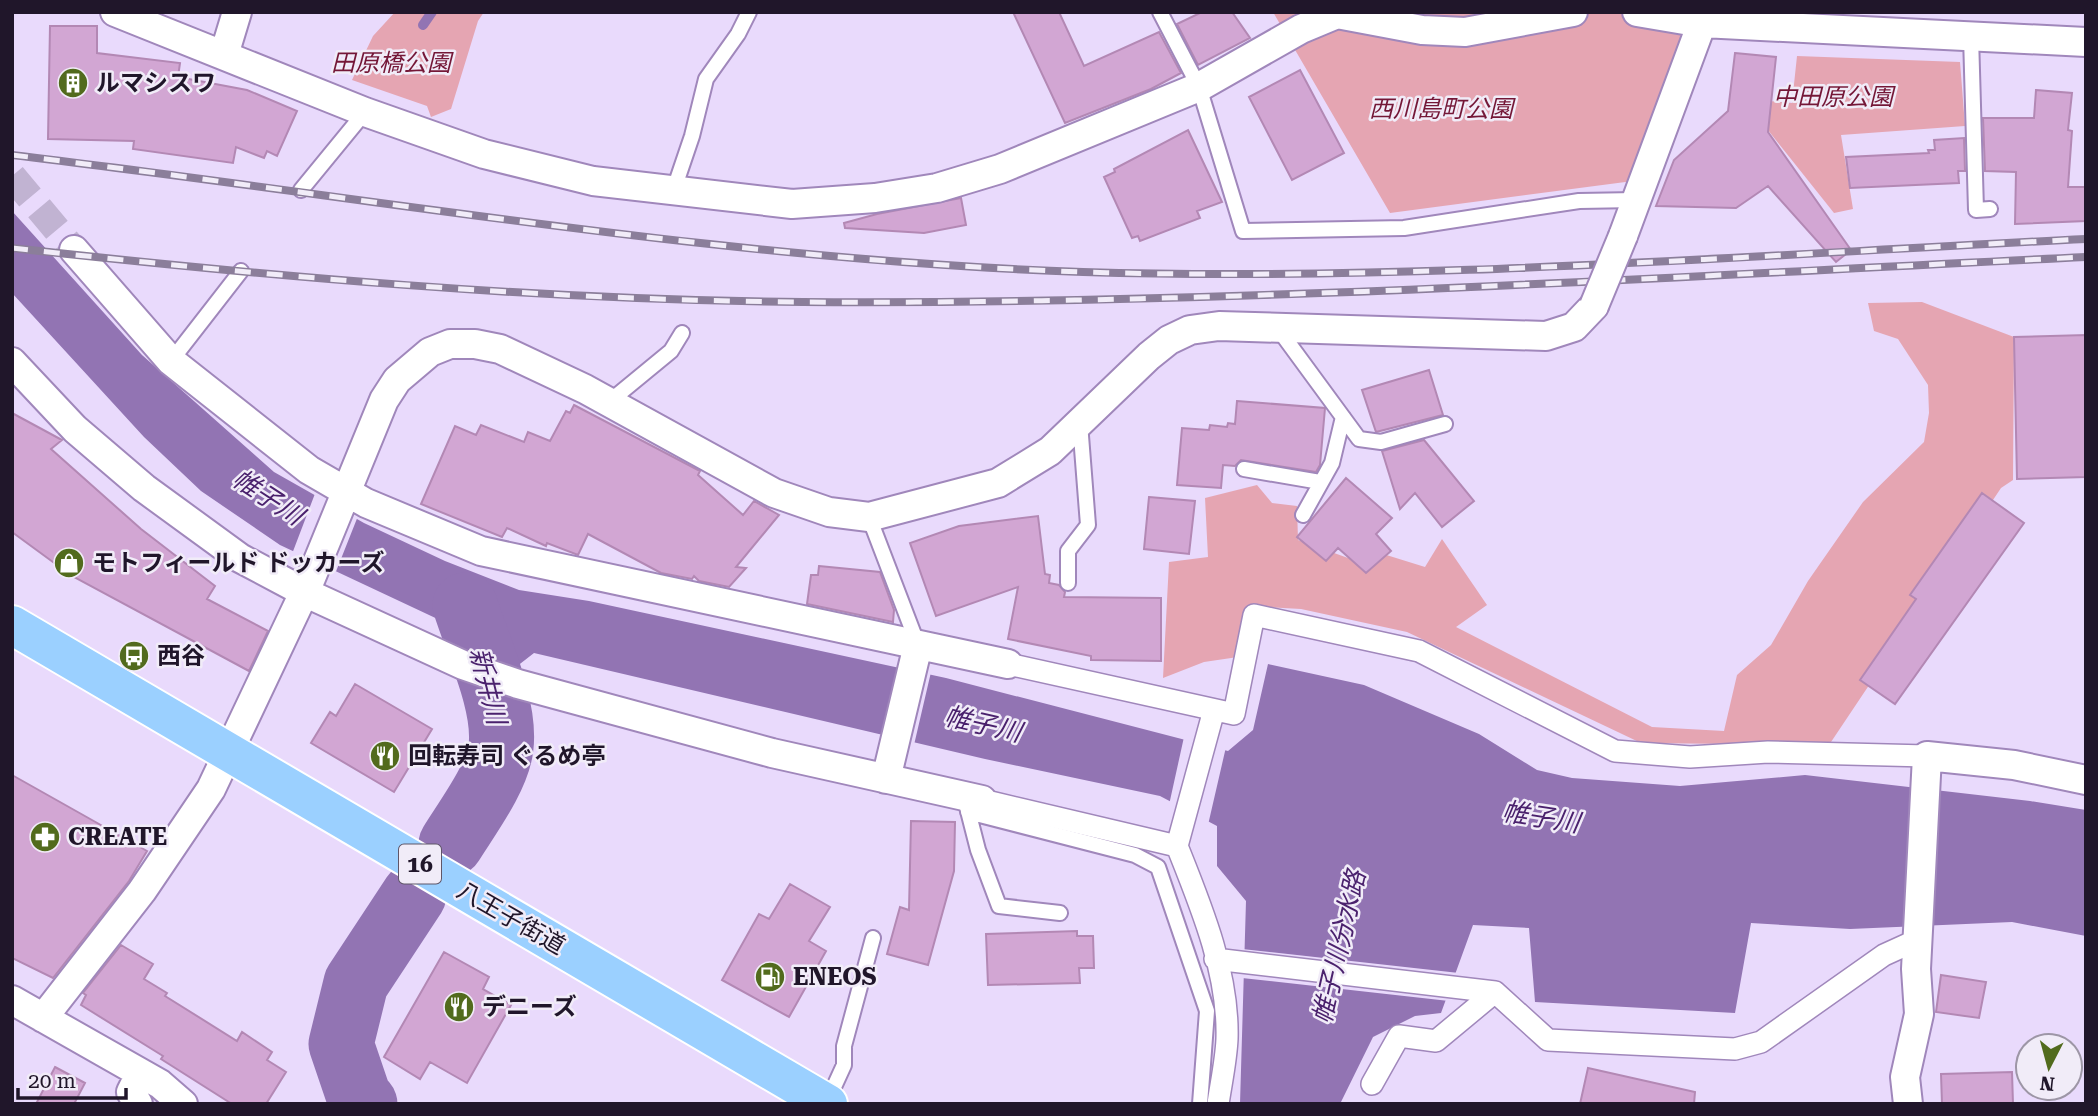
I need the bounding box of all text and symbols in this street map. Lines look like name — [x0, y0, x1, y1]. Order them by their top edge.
park label: 田原橋公園 — [331, 49, 454, 77]
building icon: ルマシスワ — [56, 66, 90, 100]
place label: ルマシスワ — [96, 69, 216, 97]
park label: 中田原公園 — [1773, 83, 1896, 111]
park label: 西川島町公園 — [1369, 95, 1516, 123]
water label: 帷子川 — [227, 463, 311, 532]
shop icon: モトフィールド ドッカーズ — [52, 546, 86, 580]
place label: モトフィールド ドッカーズ — [92, 549, 384, 577]
bus stop icon: 西谷 — [117, 639, 151, 673]
place label: 西谷 — [157, 642, 205, 670]
water label: 新井川 — [464, 645, 513, 730]
water label: 帷子川 — [942, 701, 1027, 748]
restaurant icon: 回転寿司 ぐるめ亭 — [368, 739, 402, 773]
place label: 回転寿司 ぐるめ亭 — [408, 742, 606, 770]
water label: 帷子川 — [1500, 796, 1585, 838]
pharmacy icon: CREATE — [28, 820, 62, 854]
place label: CREATE — [68, 823, 167, 851]
road number: 16 — [399, 844, 441, 884]
water label: 帷子川分水路 — [1307, 866, 1372, 1026]
street label: 八王子街道 — [452, 876, 570, 960]
fuel station icon: ENEOS — [753, 960, 787, 994]
place label: ENEOS — [793, 963, 877, 991]
restaurant icon: デニーズ — [442, 990, 476, 1024]
place label: デニーズ — [482, 993, 577, 1021]
north arrow — [2014, 1032, 2084, 1102]
scale bar — [18, 1056, 126, 1100]
text: 20 m — [28, 1069, 76, 1093]
text: N — [2038, 1071, 2056, 1096]

